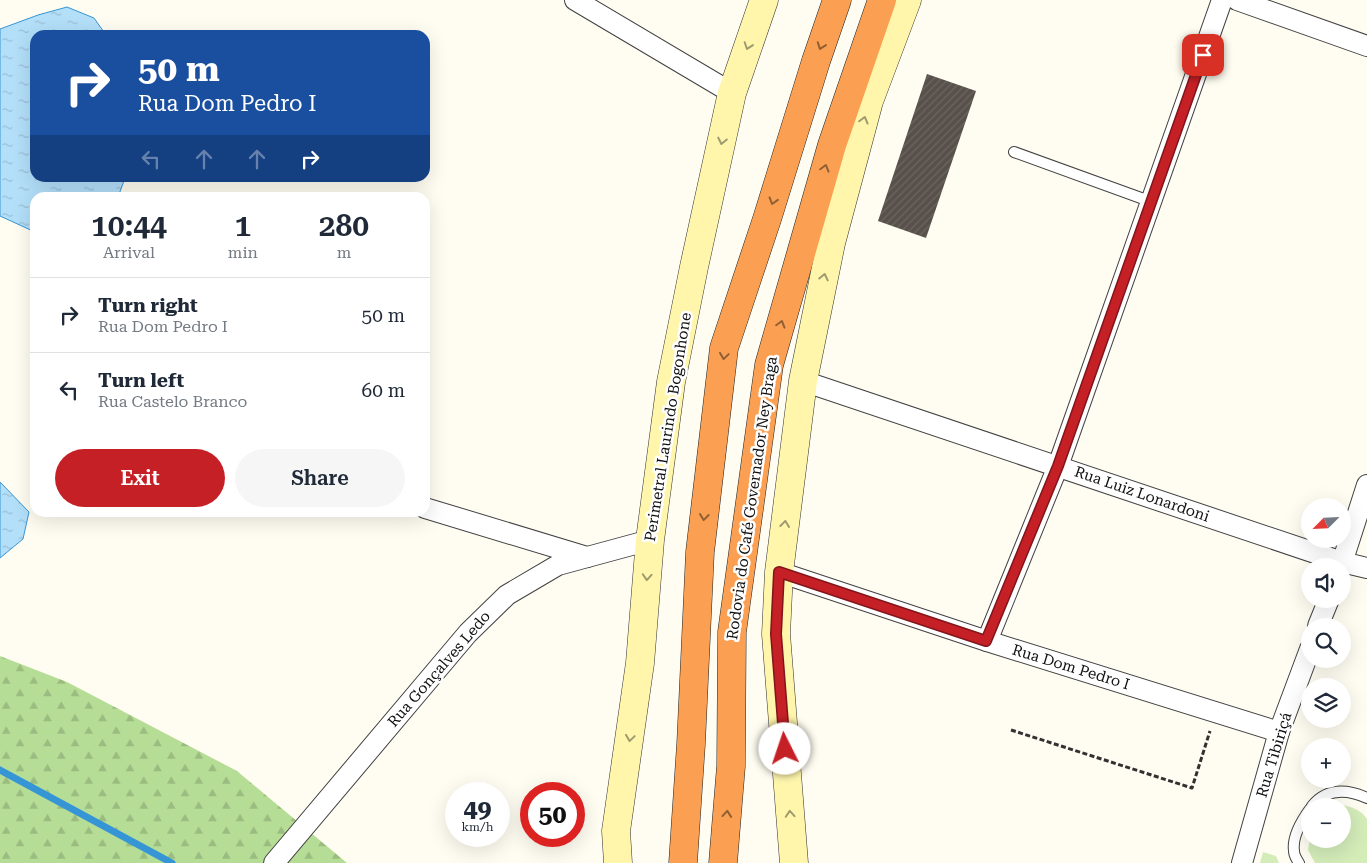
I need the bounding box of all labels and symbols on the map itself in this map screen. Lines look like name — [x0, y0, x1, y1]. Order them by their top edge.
pin — [1182, 34, 1224, 76]
one-way arrow — [744, 41, 754, 50]
one-way arrow — [817, 41, 827, 50]
one-way arrow — [858, 115, 869, 124]
one-way arrow — [717, 136, 728, 145]
one-way arrow — [820, 164, 830, 172]
one-way arrow — [769, 197, 779, 205]
one-way arrow — [818, 273, 829, 282]
street label: Perimetral Laurindo Bogonhone — [641, 311, 695, 543]
one-way arrow — [775, 320, 785, 328]
one-way arrow — [719, 351, 729, 360]
street label: Rodovia do Café Governador Ney Braga — [723, 355, 781, 641]
street label: Rua Luiz Lonardoni — [1072, 462, 1212, 526]
north arrow — [1301, 498, 1351, 548]
one-way arrow — [699, 513, 710, 521]
one-way arrow — [779, 519, 790, 527]
one-way arrow — [642, 573, 653, 581]
street label: Rua Gonçalves Ledo — [384, 607, 494, 731]
street label: Rua Dom Pedro I — [1010, 641, 1132, 693]
street label: Rua Tibiriçá — [1253, 710, 1295, 800]
position arrow — [758, 722, 810, 774]
one-way arrow — [625, 734, 635, 742]
speed limit sign: 50 — [520, 782, 585, 847]
one-way arrow — [721, 810, 732, 818]
one-way arrow — [785, 810, 796, 818]

